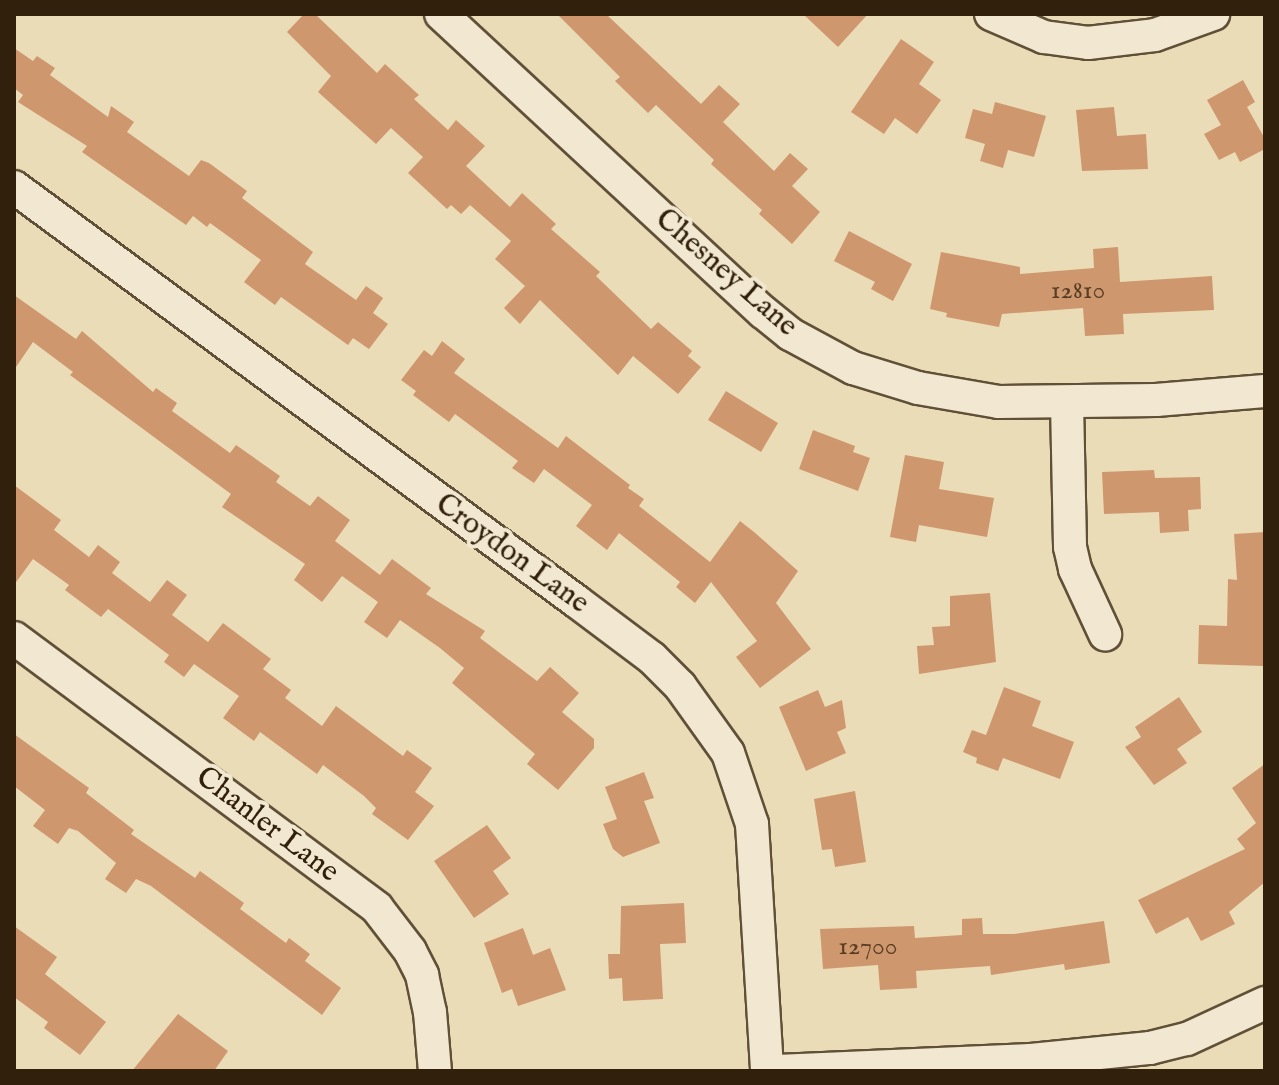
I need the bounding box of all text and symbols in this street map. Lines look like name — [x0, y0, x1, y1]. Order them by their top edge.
street label: Chesney Lane — [647, 201, 805, 345]
house number: 12810 — [1051, 275, 1105, 307]
street label: Croydon Lane — [428, 486, 596, 622]
street label: Chanler Lane — [188, 760, 346, 890]
house number: 12700 — [838, 931, 898, 963]

